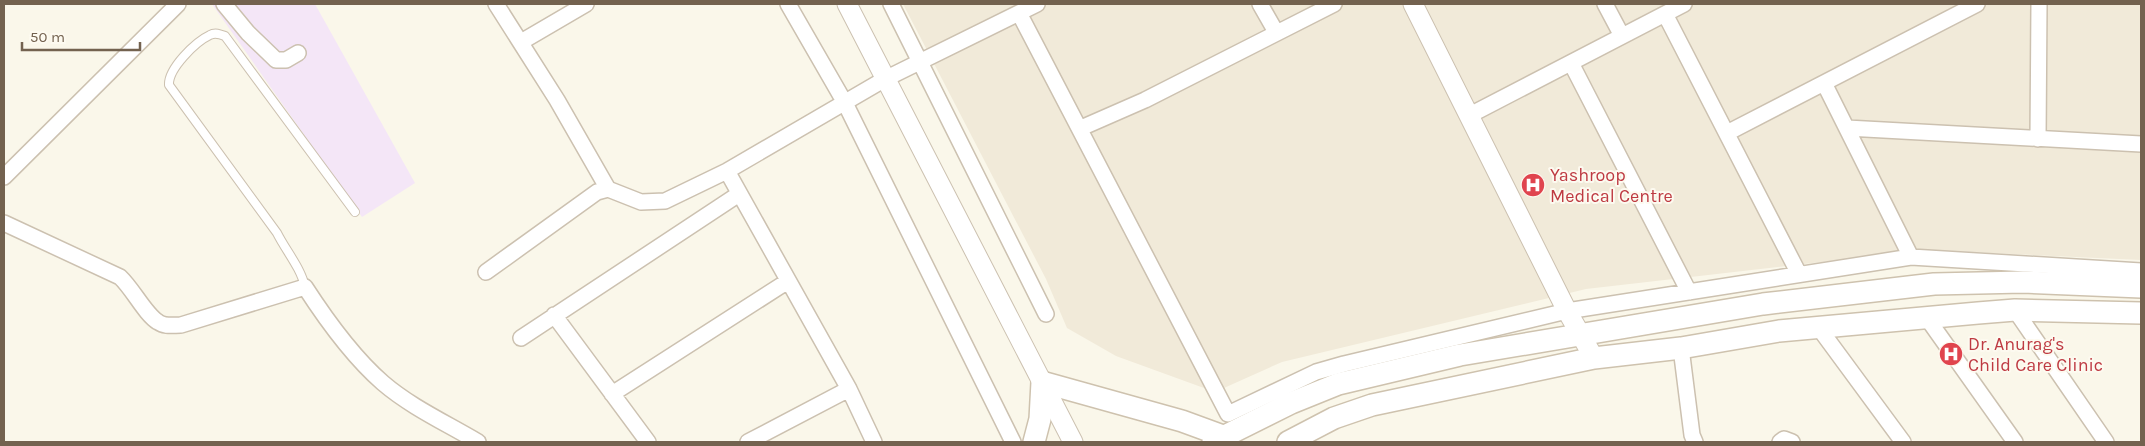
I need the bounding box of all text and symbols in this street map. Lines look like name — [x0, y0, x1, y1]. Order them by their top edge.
scale bar — [22, 20, 140, 52]
text: 50 m — [30, 28, 65, 46]
place label: Yashroop Medical Centre — [1550, 164, 1673, 207]
hospital icon: Yashroop Medical Centre — [1520, 172, 1546, 198]
place label: Dr. Anurag's Child Care Clinic — [1968, 333, 2103, 376]
hospital icon: Dr. Anurag's Child Care Clinic — [1938, 341, 1964, 367]

